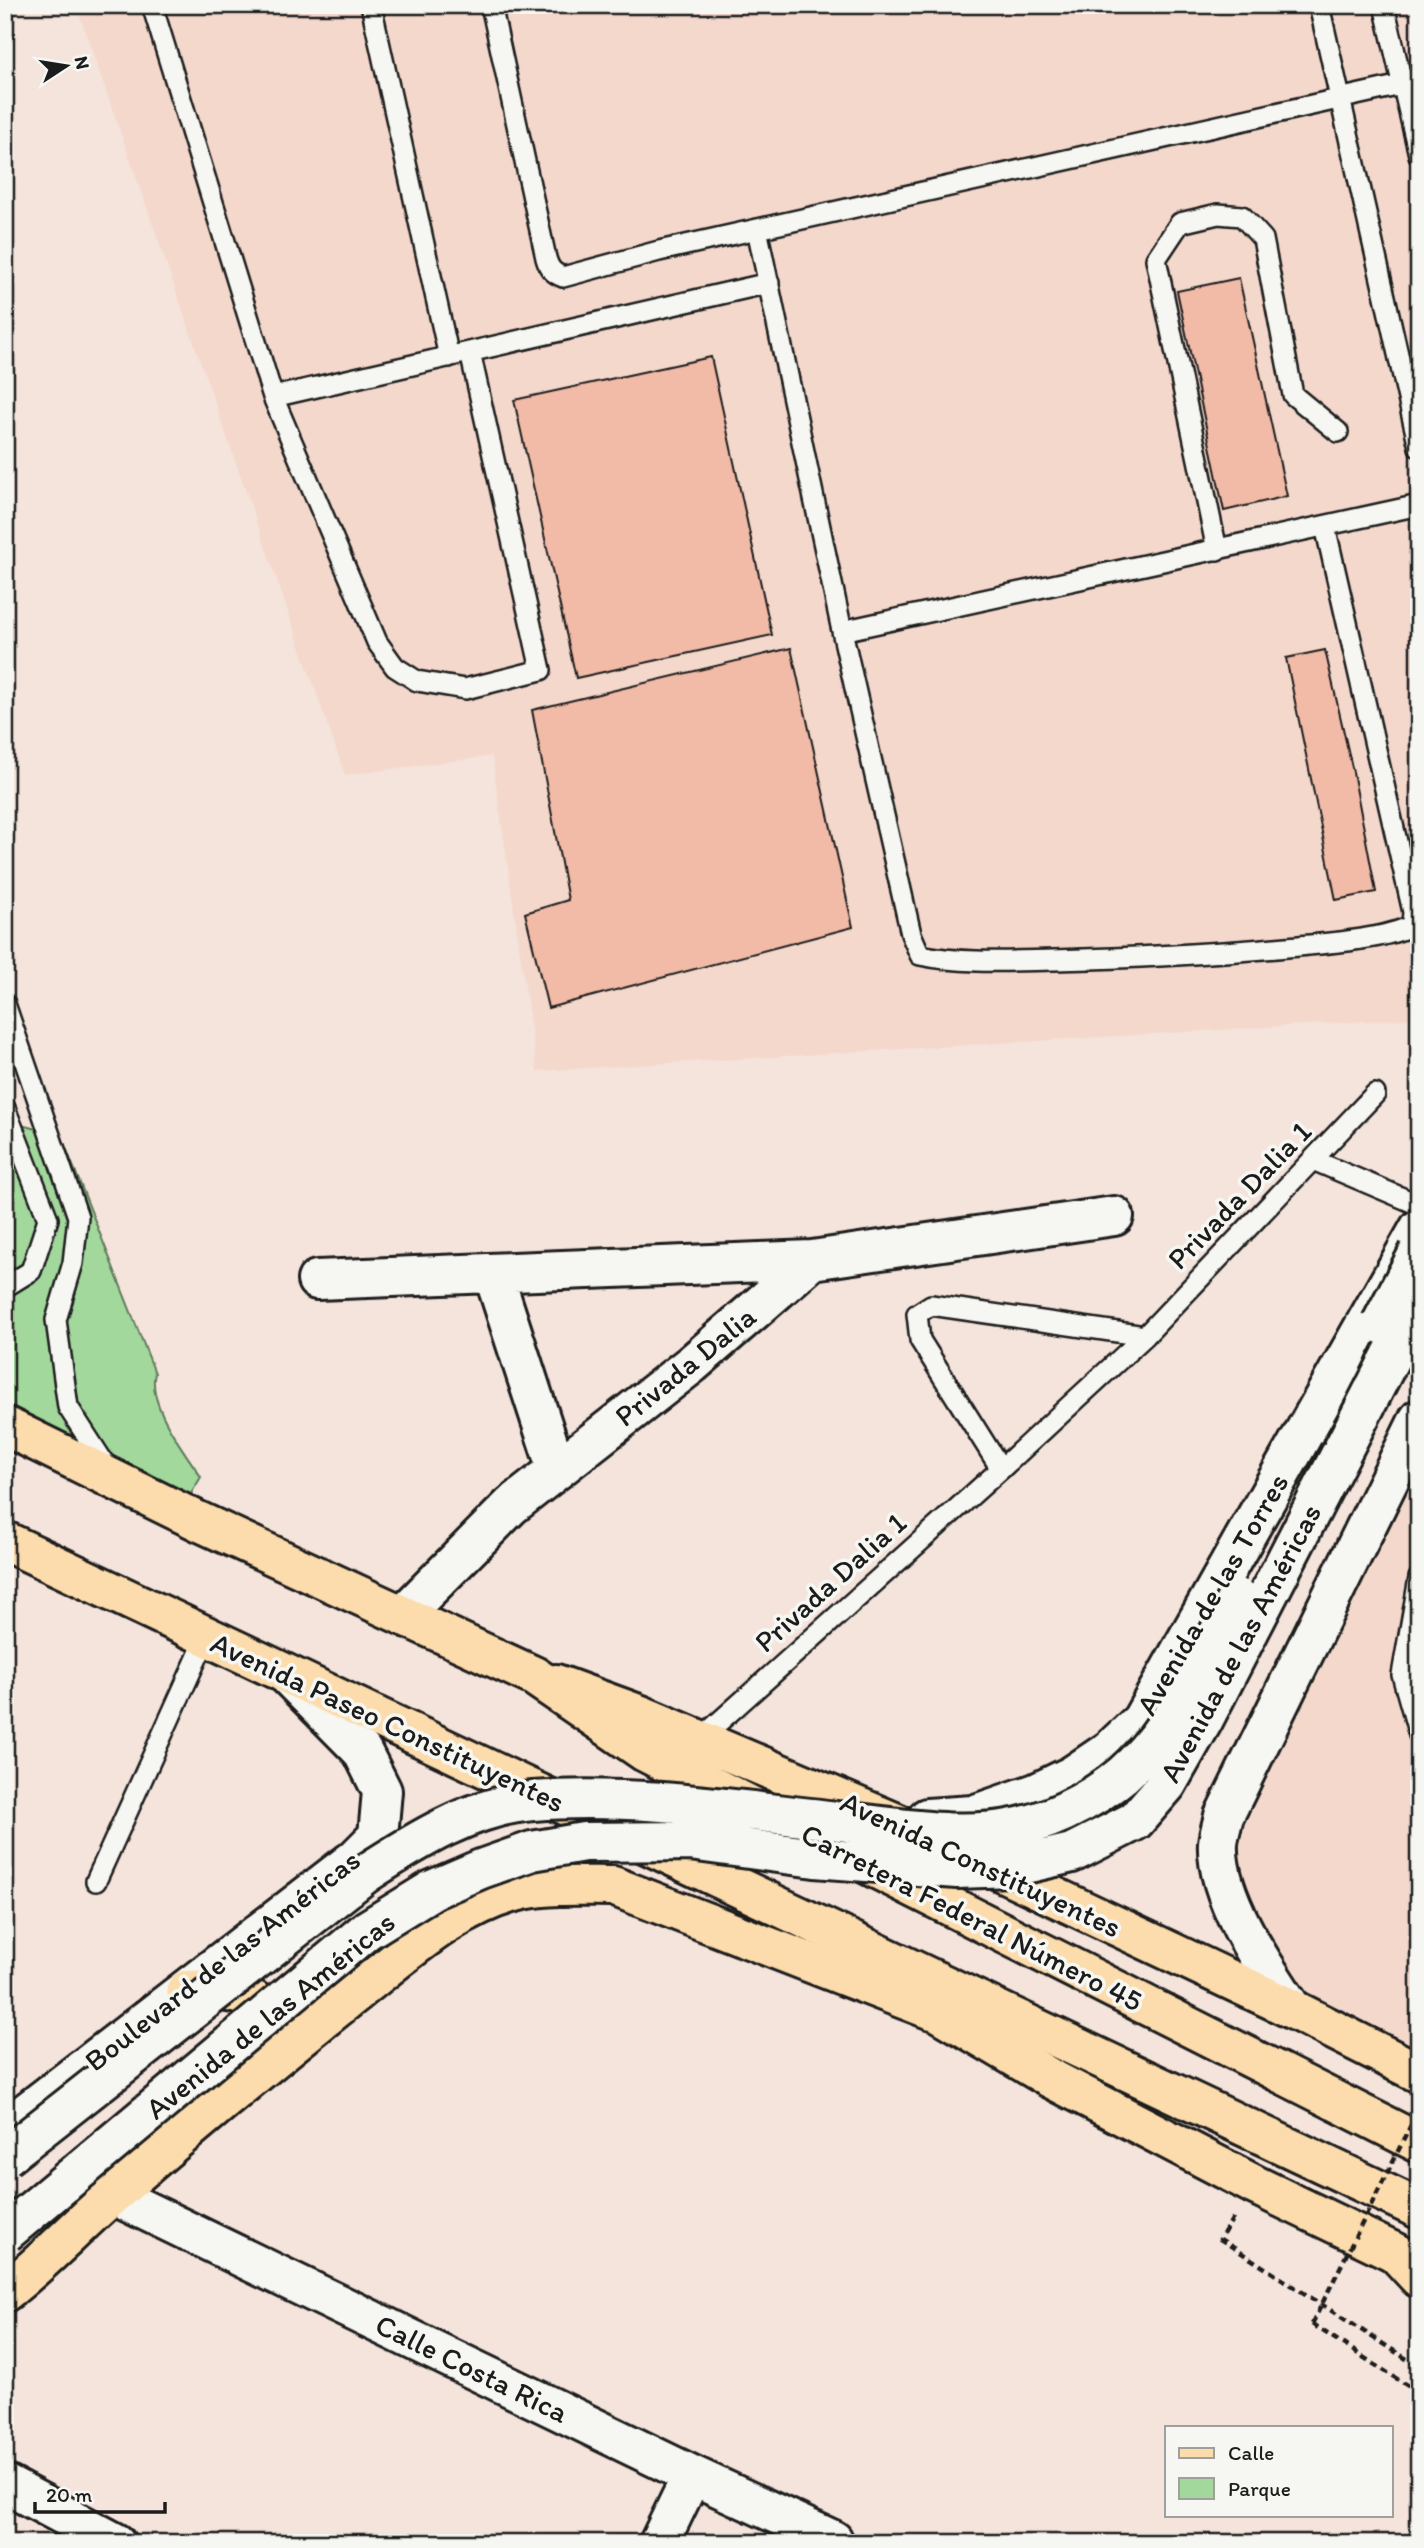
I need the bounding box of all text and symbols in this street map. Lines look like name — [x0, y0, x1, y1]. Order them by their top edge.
north arrow — [32, 32, 102, 102]
text: N — [70, 54, 95, 71]
street label: Privada Dalia 1 — [1159, 1113, 1319, 1277]
street label: Privada Dalia — [607, 1297, 764, 1434]
street label: Avenida de las Torres — [1128, 1466, 1296, 1722]
street label: Avenida de las Américas — [1151, 1497, 1329, 1789]
street label: Privada Dalia 1 — [746, 1504, 914, 1660]
street label: Avenida Paseo Constituyentes — [205, 1624, 571, 1820]
street label: Avenida Constituyentes — [835, 1783, 1127, 1945]
street label: Carretera Federal Número 45 — [795, 1815, 1149, 2019]
street label: Boulevard de las Américas — [77, 1841, 367, 2079]
street label: Avenida de las Américas — [138, 1903, 402, 2127]
street label: Calle Costa Rica — [370, 2305, 575, 2431]
legend — [1165, 2426, 1392, 2516]
text: Calle — [1228, 2440, 1274, 2465]
scale bar — [35, 2471, 164, 2515]
text: Parque — [1228, 2476, 1291, 2501]
text: 20 m — [46, 2482, 93, 2507]

